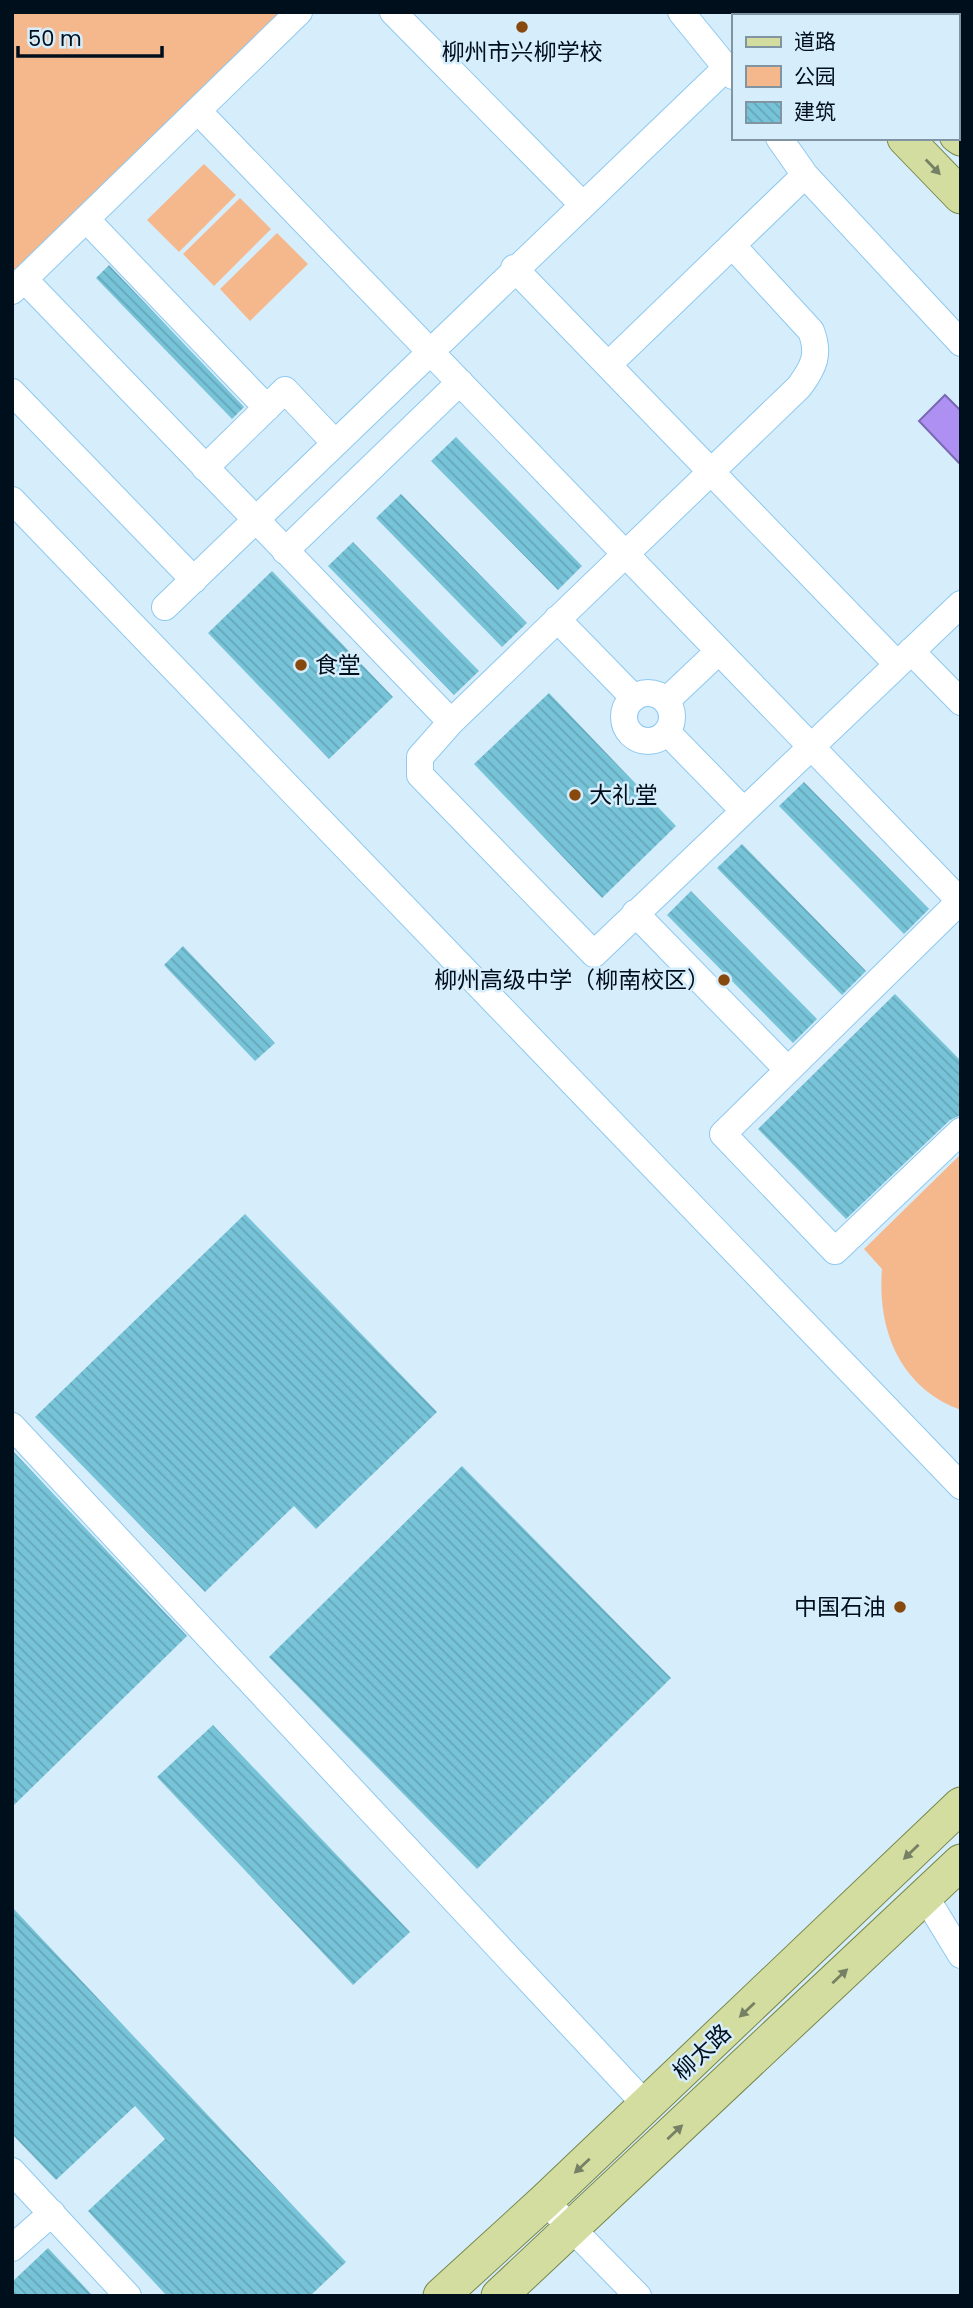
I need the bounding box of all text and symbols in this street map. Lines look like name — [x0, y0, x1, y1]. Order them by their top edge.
scale bar — [18, 14, 161, 58]
legend — [732, 14, 959, 140]
marker: 柳州市兴柳学校 — [514, 19, 530, 35]
text: 50 m — [28, 24, 82, 53]
text: 道路 — [794, 27, 836, 56]
place label: 柳州市兴柳学校 — [442, 36, 603, 68]
text: 公园 — [794, 62, 836, 91]
text: 建筑 — [794, 97, 836, 126]
one-way arrow — [924, 158, 940, 175]
place label: 食堂 — [315, 649, 361, 681]
marker: 食堂 — [293, 657, 309, 673]
place label: 大礼堂 — [589, 779, 658, 811]
marker: 大礼堂 — [567, 787, 583, 803]
place label: 柳州高级中学（柳南校区） — [434, 964, 710, 996]
marker: 柳州高级中学（柳南校区） — [716, 972, 732, 988]
place label: 中国石油 — [794, 1591, 886, 1623]
marker: 中国石油 — [892, 1599, 908, 1615]
one-way arrow — [903, 1844, 920, 1861]
one-way arrow — [831, 1968, 849, 1984]
one-way arrow — [739, 2001, 756, 2017]
street label: 柳太路 — [666, 2017, 738, 2087]
one-way arrow — [666, 2125, 683, 2141]
one-way arrow — [573, 2158, 591, 2174]

